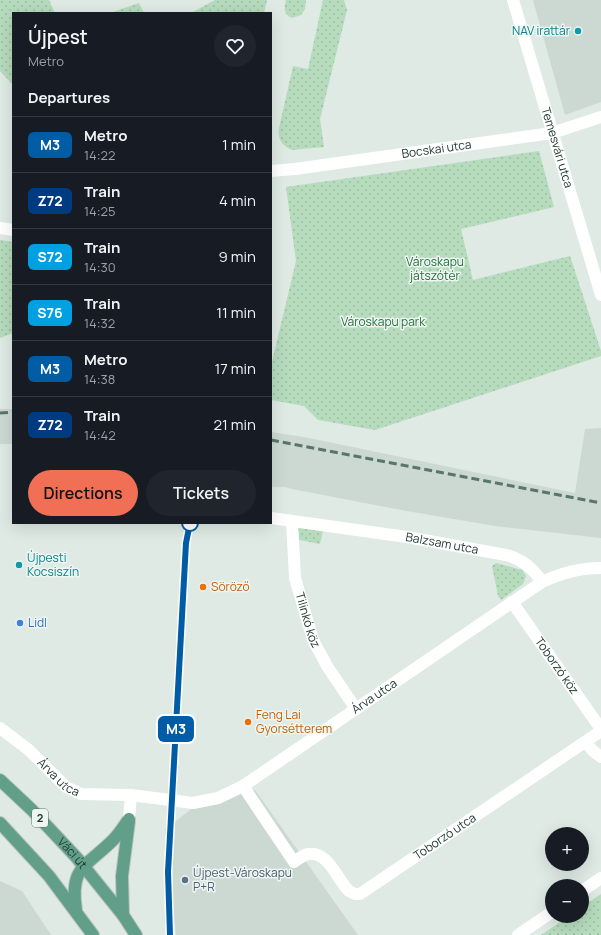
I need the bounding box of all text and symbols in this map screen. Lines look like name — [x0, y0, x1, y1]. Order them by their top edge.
place label: NAV irattár — [512, 22, 571, 39]
text: Újpest — [28, 24, 88, 50]
button: heart — [214, 25, 256, 67]
marker: NAV irattár — [573, 26, 583, 36]
text: Metro — [28, 52, 64, 70]
text: Departures — [28, 87, 110, 108]
street label: Temesvári utca — [537, 105, 578, 190]
text: Metro — [84, 125, 127, 146]
text: 1 min — [222, 134, 256, 155]
text: M3 — [40, 135, 60, 154]
street label: Bocskai utca — [400, 135, 472, 162]
text: 14:22 — [84, 146, 115, 164]
text: Train — [84, 181, 120, 202]
text: 4 min — [219, 190, 256, 211]
text: Z72 — [37, 191, 63, 210]
text: 14:25 — [84, 202, 116, 220]
text: Train — [84, 237, 120, 258]
text: 9 min — [219, 246, 256, 267]
text: S72 — [37, 247, 63, 266]
park label: Városkapu játszótér — [406, 253, 464, 284]
text: 14:30 — [84, 258, 116, 276]
text: Train — [84, 293, 120, 314]
text: 11 min — [216, 302, 256, 323]
text: S76 — [37, 303, 63, 322]
park label: Városkapu park — [341, 313, 426, 330]
text: 14:32 — [84, 314, 115, 332]
text: Metro — [84, 349, 127, 370]
text: 17 min — [214, 358, 256, 379]
text: M3 — [40, 359, 60, 378]
text: 14:38 — [84, 370, 115, 388]
text: Train — [84, 405, 120, 426]
text: 21 min — [213, 414, 256, 435]
text: Z72 — [37, 415, 63, 434]
text: 14:42 — [84, 426, 116, 444]
button: Directions — [28, 470, 138, 516]
button: Tickets — [146, 470, 256, 516]
unlabelled marker — [181, 514, 199, 532]
street label: Balzsam utca — [404, 528, 480, 558]
place label: Újpesti Kocsiszín — [27, 549, 79, 580]
marker: Újpesti Kocsiszín — [14, 560, 24, 570]
place label: Söröző — [211, 578, 250, 595]
marker: Söröző — [198, 582, 208, 592]
street label: Tilinkó köz — [292, 590, 325, 651]
place label: Lidl — [28, 614, 47, 631]
marker: Lidl — [15, 618, 25, 628]
street label: Toborzó köz — [531, 634, 583, 698]
street label: Árva utca — [348, 674, 400, 718]
place label: Feng Lai Gyorsétterem — [256, 706, 332, 737]
line badge: M3 — [158, 716, 194, 742]
marker: Feng Lai Gyorsétterem — [243, 717, 253, 727]
text: M3 — [166, 719, 186, 738]
street label: Árva utca — [34, 754, 83, 800]
road number: 2 — [32, 809, 48, 827]
street label: Toborzó utca — [410, 809, 479, 863]
map controls — [545, 827, 589, 923]
button: + — [545, 827, 589, 871]
street label: Váci út — [54, 833, 92, 872]
place label: Újpest-Városkapu P+R — [193, 864, 292, 895]
marker: Újpest-Városkapu P+R — [180, 875, 190, 885]
button: − — [545, 879, 589, 923]

